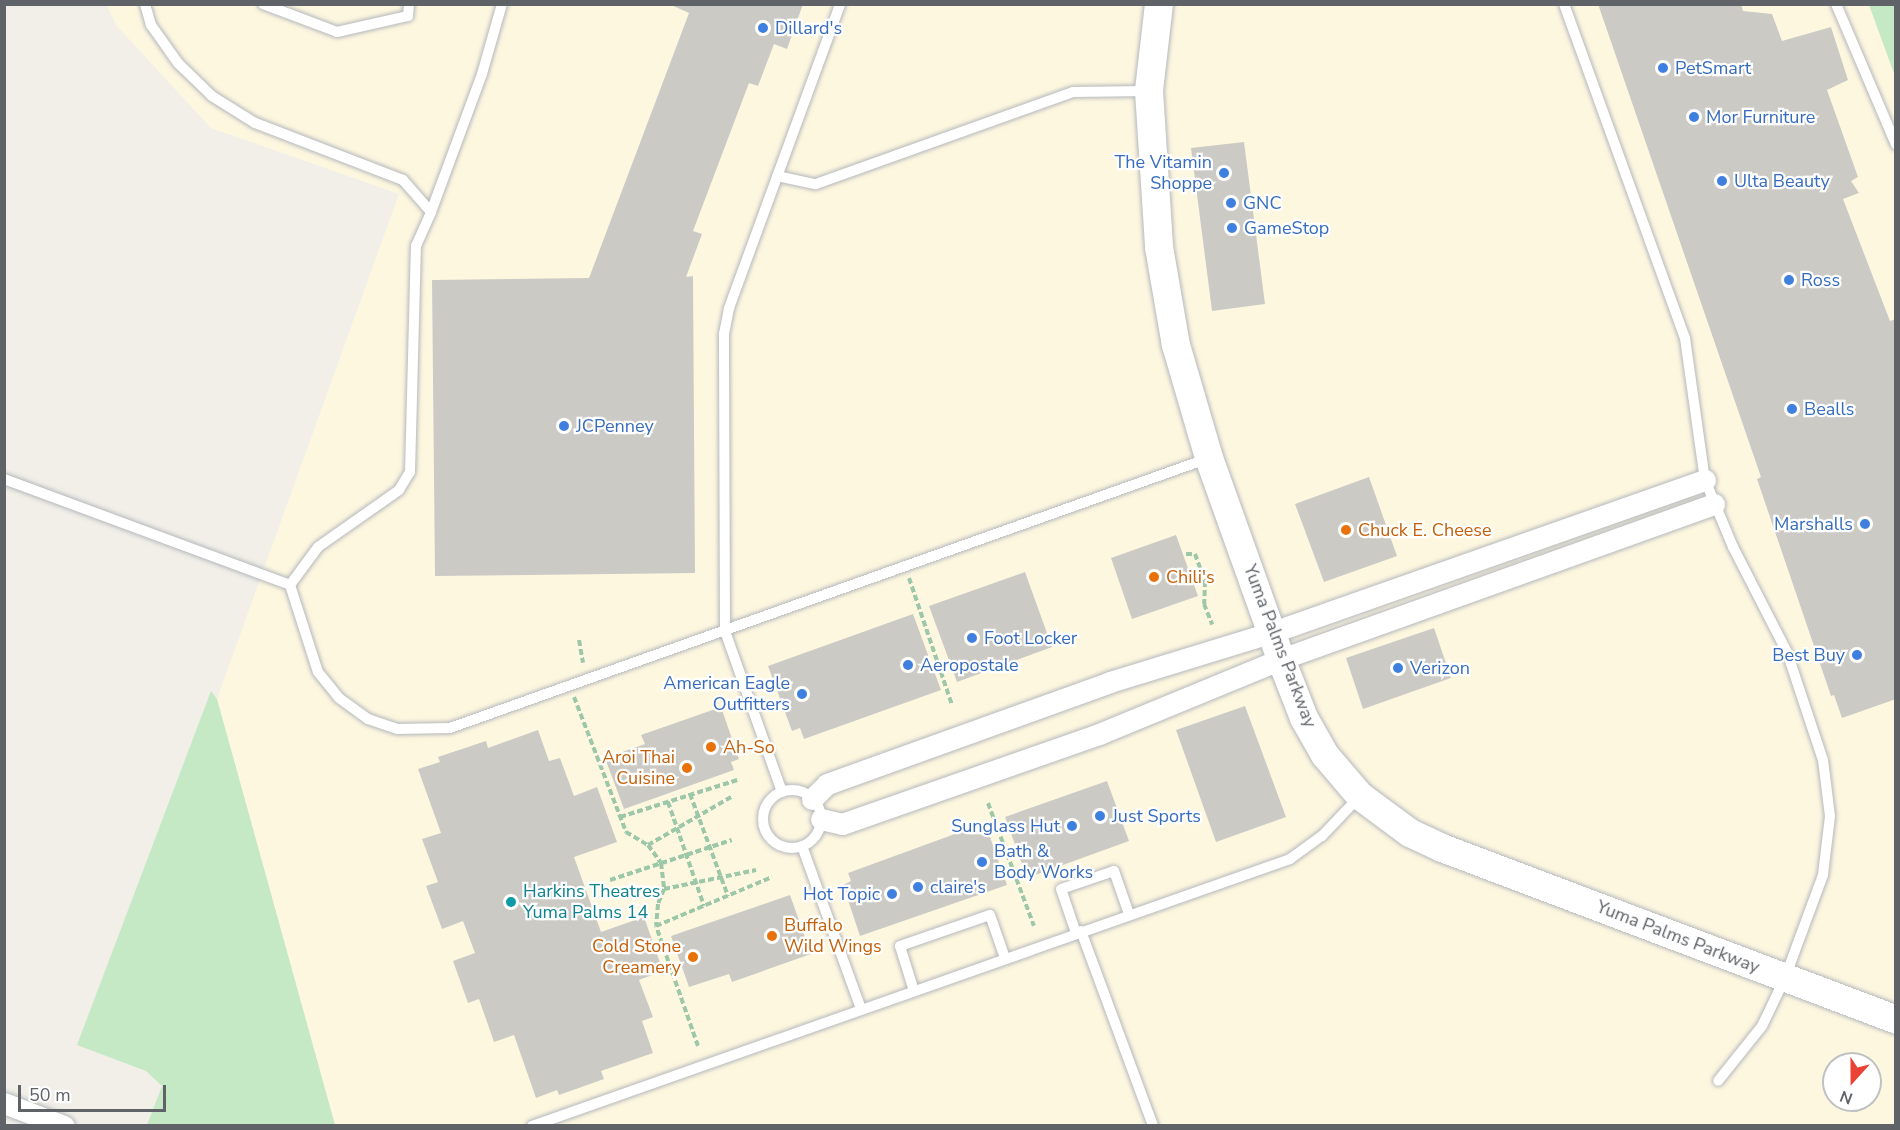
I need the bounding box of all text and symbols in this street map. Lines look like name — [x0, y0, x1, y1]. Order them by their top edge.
place label: Dillard's — [775, 17, 842, 39]
marker: Dillard's — [756, 21, 770, 35]
place label: PetSmart — [1675, 57, 1751, 79]
marker: PetSmart — [1656, 61, 1670, 75]
place label: Mor Furniture — [1706, 106, 1815, 128]
marker: Mor Furniture — [1687, 110, 1701, 124]
place label: The Vitamin Shoppe — [1115, 152, 1212, 195]
marker: The Vitamin Shoppe — [1217, 166, 1231, 180]
place label: Ulta Beauty — [1734, 170, 1830, 192]
marker: Ulta Beauty — [1715, 174, 1729, 188]
place label: GNC — [1243, 192, 1282, 214]
marker: GNC — [1224, 196, 1238, 210]
place label: GameStop — [1244, 217, 1329, 239]
marker: GameStop — [1225, 221, 1239, 235]
place label: Ross — [1801, 269, 1840, 291]
marker: Ross — [1782, 273, 1796, 287]
place label: Bealls — [1804, 398, 1855, 420]
marker: Bealls — [1785, 402, 1799, 416]
place label: JCPenney — [576, 415, 654, 437]
marker: JCPenney — [557, 419, 571, 433]
place label: Marshalls — [1774, 513, 1853, 535]
marker: Marshalls — [1858, 517, 1872, 531]
place label: Chuck E. Cheese — [1358, 519, 1492, 541]
marker: Chuck E. Cheese — [1339, 523, 1353, 537]
street label: Yuma Palms Parkway — [1239, 561, 1321, 731]
place label: Chili's — [1166, 566, 1215, 588]
marker: Chili's — [1147, 570, 1161, 584]
place label: Foot Locker — [984, 627, 1077, 649]
marker: Foot Locker — [965, 631, 979, 645]
place label: Best Buy — [1772, 644, 1845, 666]
marker: Best Buy — [1850, 648, 1864, 662]
place label: Aeropostale — [920, 654, 1019, 676]
place label: Verizon — [1410, 657, 1470, 679]
marker: Aeropostale — [901, 658, 915, 672]
marker: Verizon — [1391, 661, 1405, 675]
place label: American Eagle Outfitters — [663, 673, 790, 716]
marker: American Eagle Outfitters — [795, 687, 809, 701]
place label: Ah-So — [723, 736, 775, 758]
marker: Ah-So — [704, 740, 718, 754]
place label: Aroi Thai Cuisine — [602, 747, 675, 789]
marker: Aroi Thai Cuisine — [680, 761, 694, 775]
place label: Just Sports — [1112, 805, 1201, 827]
marker: Just Sports — [1093, 809, 1107, 823]
place label: Sunglass Hut — [951, 815, 1060, 837]
marker: Sunglass Hut — [1065, 819, 1079, 833]
place label: Bath & Body Works — [994, 841, 1093, 884]
marker: Bath & Body Works — [975, 855, 989, 869]
place label: claire's — [930, 876, 986, 898]
marker: claire's — [911, 880, 925, 894]
place label: Harkins Theatres Yuma Palms 14 — [523, 881, 660, 924]
place label: Hot Topic — [803, 883, 880, 905]
marker: Hot Topic — [885, 887, 899, 901]
marker: Harkins Theatres Yuma Palms 14 — [504, 895, 518, 909]
street label: Yuma Palms Parkway — [1593, 896, 1763, 978]
place label: Buffalo Wild Wings — [784, 915, 882, 958]
marker: Buffalo Wild Wings — [765, 929, 779, 943]
place label: Cold Stone Creamery — [592, 936, 681, 978]
marker: Cold Stone Creamery — [686, 950, 700, 964]
north arrow — [1822, 1052, 1882, 1112]
scale bar — [21, 1073, 170, 1111]
text: 50 m — [29, 1083, 71, 1107]
text: N — [1837, 1085, 1856, 1109]

